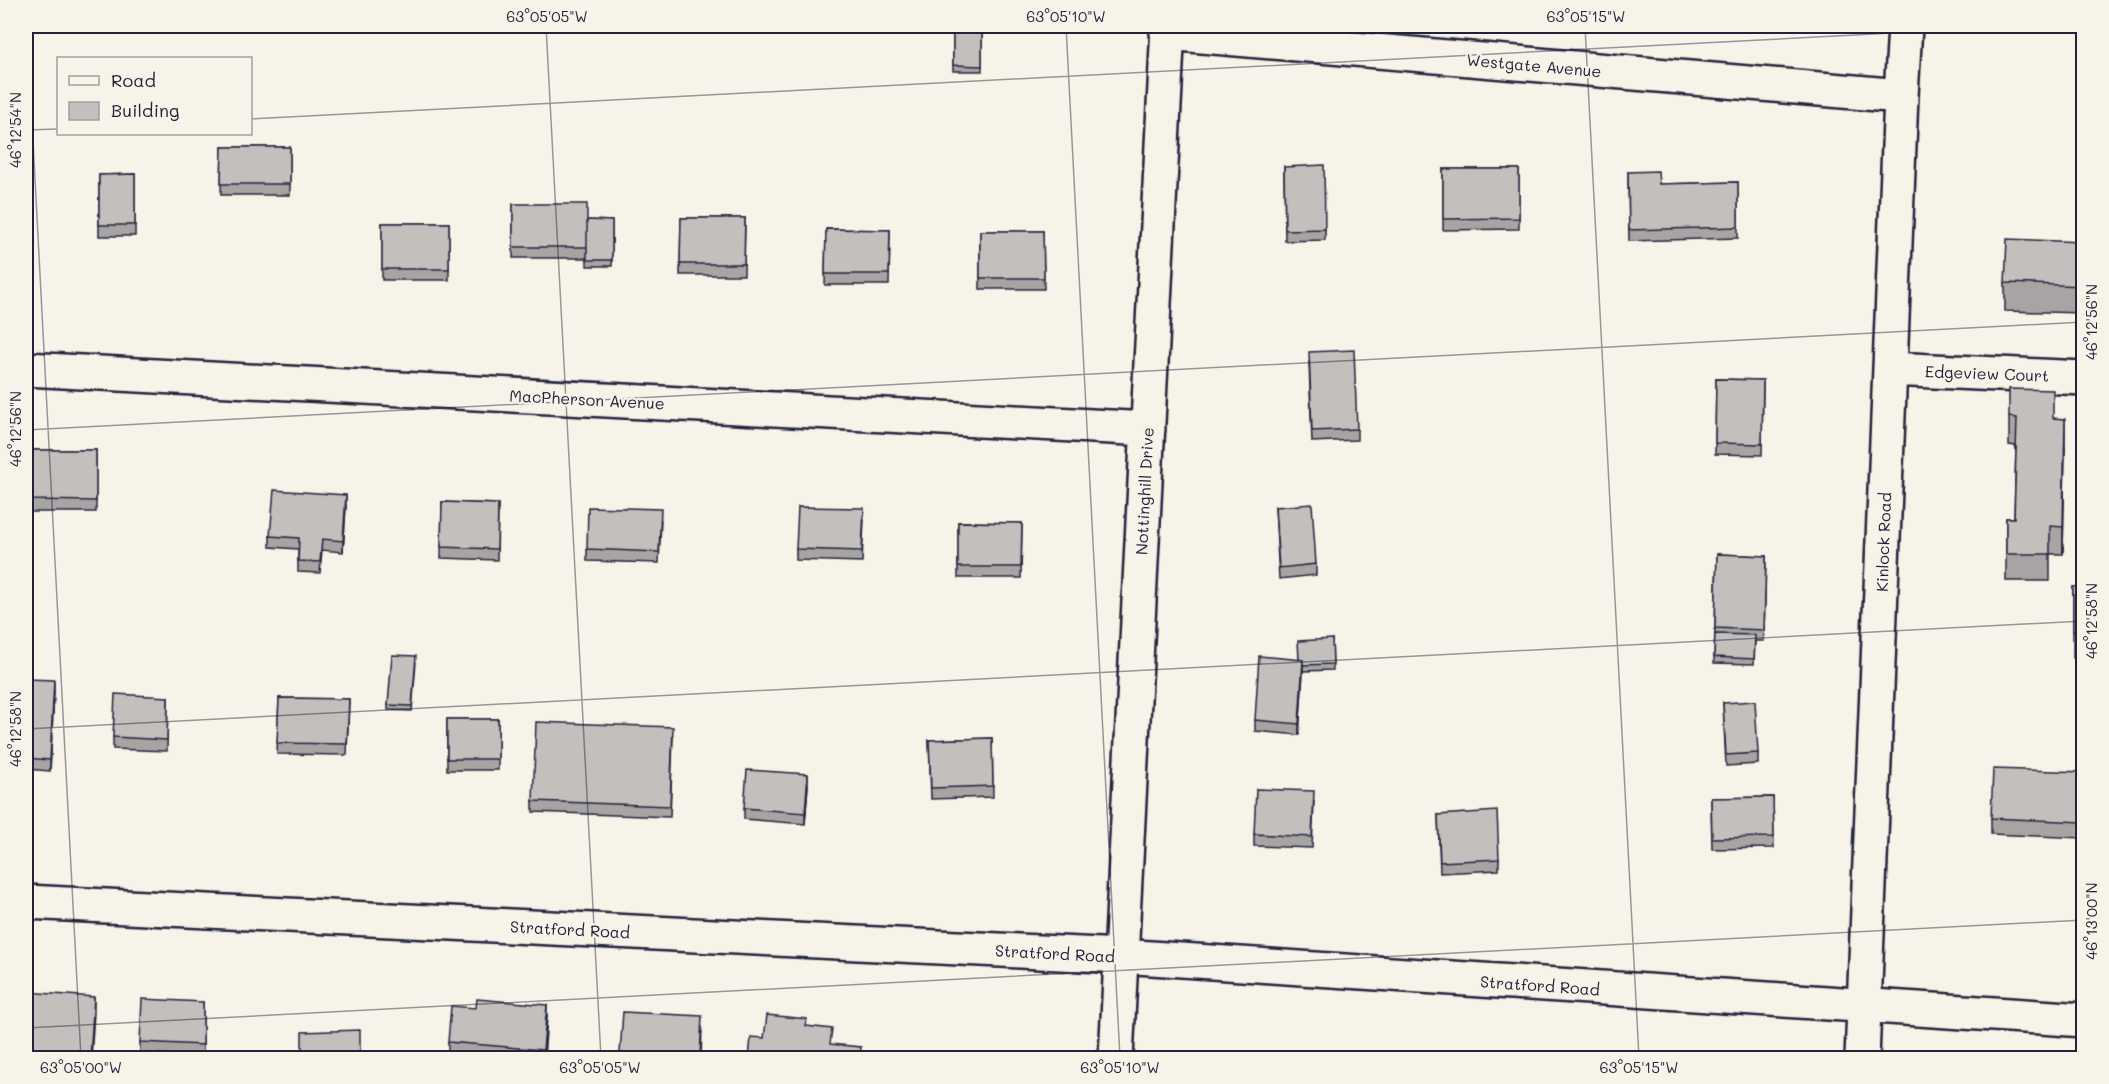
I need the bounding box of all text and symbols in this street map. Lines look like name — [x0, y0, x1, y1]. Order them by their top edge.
text: 63°05'05"W — [506, 6, 588, 26]
text: 63°05'10"W — [1026, 6, 1106, 26]
text: 63°05'15"W — [1547, 6, 1625, 26]
street label: Westgate Avenue — [1466, 49, 1602, 81]
legend — [57, 57, 252, 135]
text: Road — [111, 68, 156, 92]
text: 46°12'54"N — [5, 92, 25, 168]
text: Building — [111, 98, 179, 122]
text: 46°12'56"N — [2081, 284, 2101, 360]
street label: Edgeview Court — [1925, 360, 2049, 386]
street label: MacPherson Avenue — [509, 384, 665, 414]
text: 46°12'56"N — [5, 391, 25, 467]
street label: Nottinghill Drive — [1130, 427, 1158, 555]
street label: Kinlock Road — [1871, 492, 1895, 592]
text: 46°12'58"N — [2081, 583, 2101, 659]
text: 46°12'58"N — [5, 691, 25, 767]
text: 46°13'00"N — [2081, 882, 2101, 960]
street label: Stratford Road — [510, 915, 630, 943]
street label: Stratford Road — [995, 939, 1115, 967]
street label: Stratford Road — [1479, 970, 1601, 1000]
text: 63°05'00"W — [40, 1057, 122, 1077]
text: 63°05'05"W — [559, 1057, 641, 1077]
text: 63°05'10"W — [1080, 1057, 1160, 1077]
text: 63°05'15"W — [1600, 1057, 1678, 1077]

